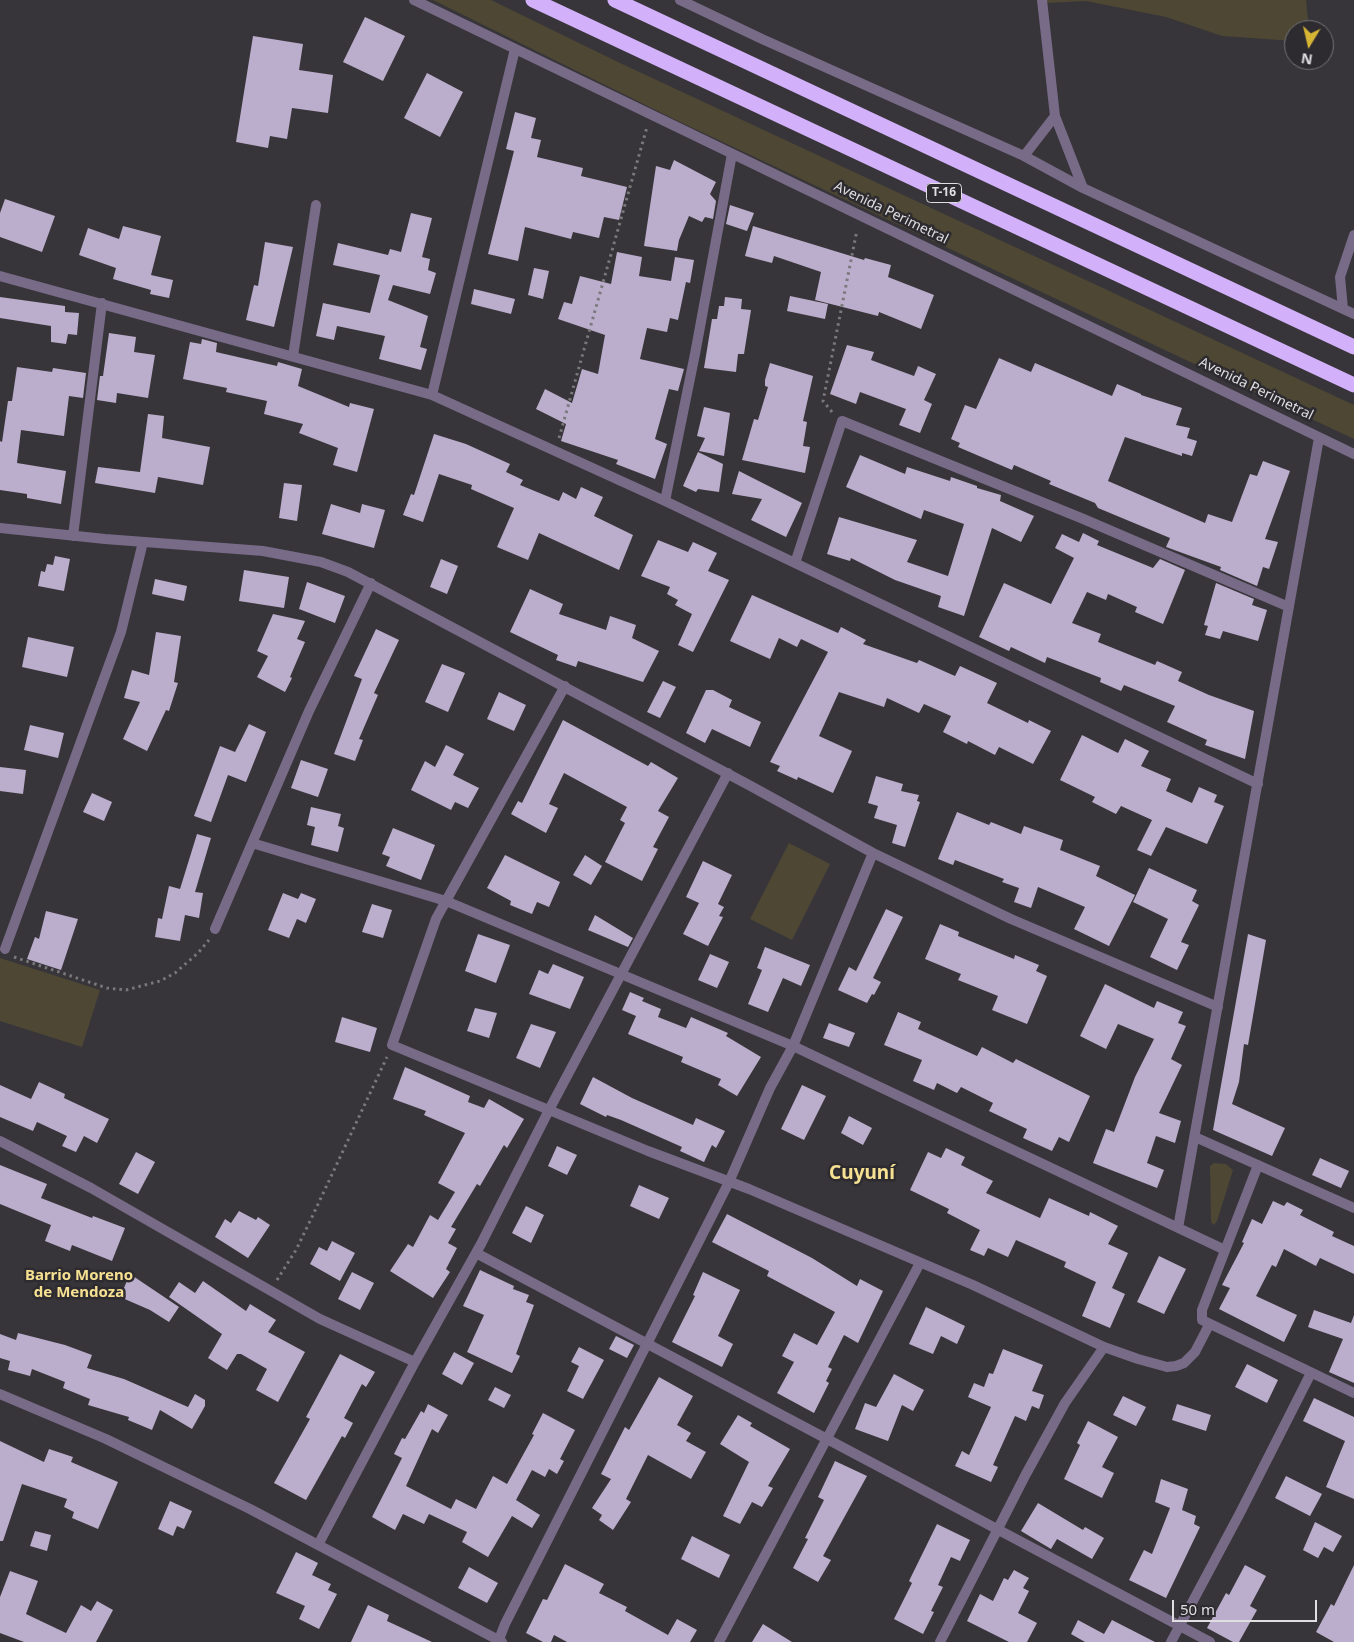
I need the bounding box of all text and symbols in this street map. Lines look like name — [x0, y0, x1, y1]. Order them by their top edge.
north arrow — [1284, 20, 1334, 70]
text: N — [1300, 49, 1314, 70]
street label: Avenida Perimetral — [831, 178, 951, 248]
road number: T-16 — [926, 184, 962, 202]
street label: Avenida Perimetral — [1196, 354, 1316, 424]
district label: Cuyuní — [829, 1163, 895, 1185]
district label: Barrio Moreno de Mendoza — [25, 1267, 133, 1302]
scale bar — [1174, 1590, 1319, 1622]
text: 50 m — [1180, 1599, 1215, 1619]

